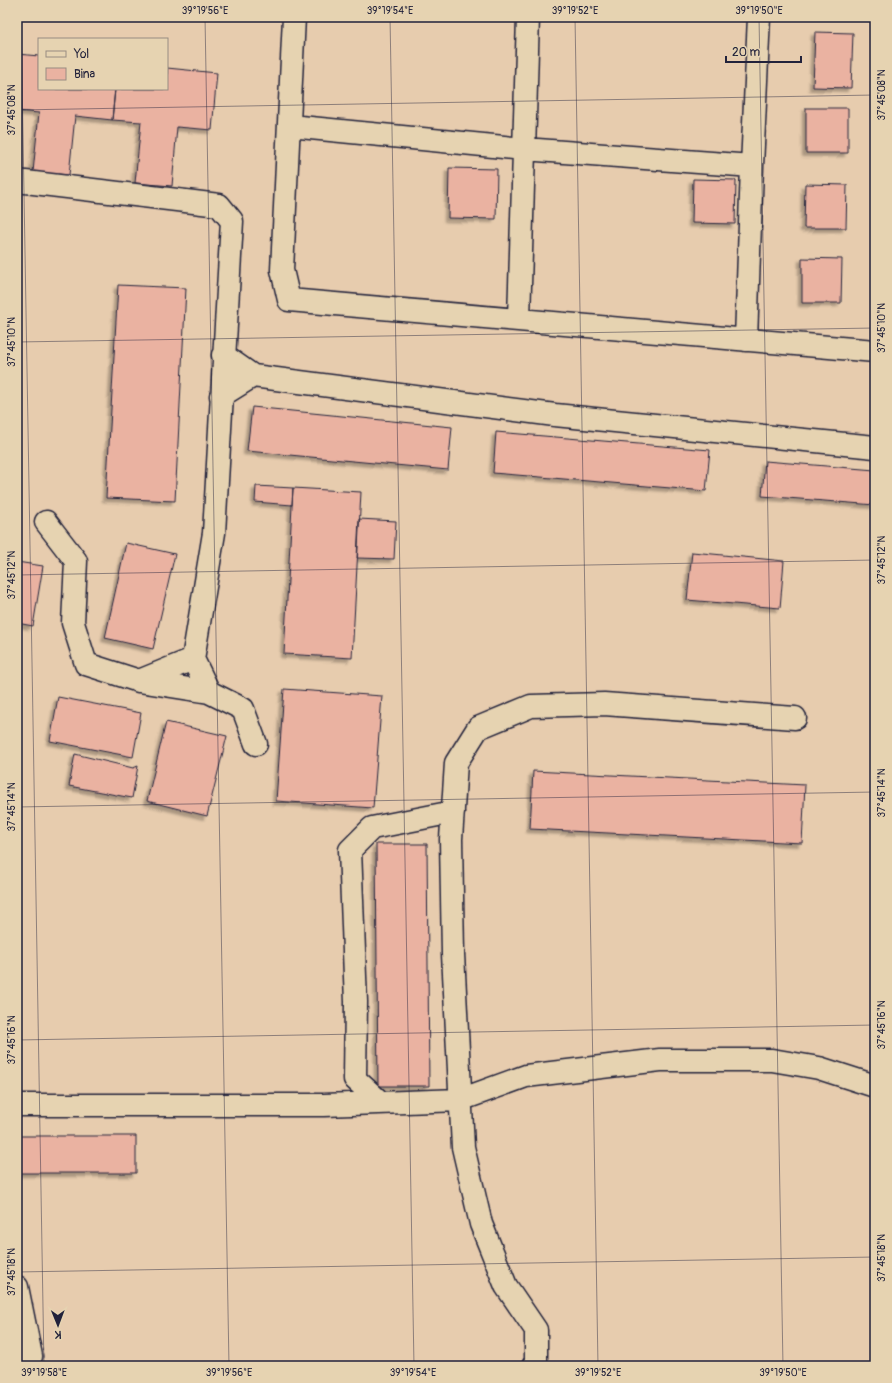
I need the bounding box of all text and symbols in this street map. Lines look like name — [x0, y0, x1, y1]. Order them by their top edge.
text: 39°19'56"E — [182, 5, 228, 17]
text: 39°19'54"E — [367, 5, 413, 17]
text: 39°19'52"E — [552, 5, 598, 17]
text: 39°19'50"E — [735, 5, 783, 17]
legend — [38, 38, 168, 90]
scale bar — [726, 38, 801, 64]
text: 20 m — [732, 45, 761, 60]
text: Yol — [73, 47, 89, 62]
text: Bina — [74, 67, 96, 82]
text: 37°45'08"N — [876, 69, 888, 121]
text: 37°45'08"N — [6, 84, 18, 136]
text: 37°45'10"N — [876, 303, 888, 353]
text: 37°45'10"N — [6, 317, 18, 367]
text: 37°45'12"N — [876, 535, 888, 584]
text: 37°45'12"N — [6, 550, 18, 599]
text: 37°45'14"N — [876, 768, 888, 817]
text: 37°45'14"N — [6, 782, 18, 831]
text: 37°45'16"N — [876, 1000, 888, 1050]
text: 37°45'16"N — [6, 1015, 18, 1065]
text: 37°45'18"N — [876, 1234, 888, 1282]
text: 37°45'18"N — [6, 1248, 18, 1296]
north arrow — [38, 1305, 78, 1345]
text: K — [54, 1328, 62, 1341]
text: 39°19'58"E — [21, 1367, 67, 1379]
text: 39°19'56"E — [206, 1367, 252, 1379]
text: 39°19'54"E — [390, 1367, 436, 1379]
text: 39°19'52"E — [575, 1367, 621, 1379]
text: 39°19'50"E — [759, 1367, 807, 1379]

